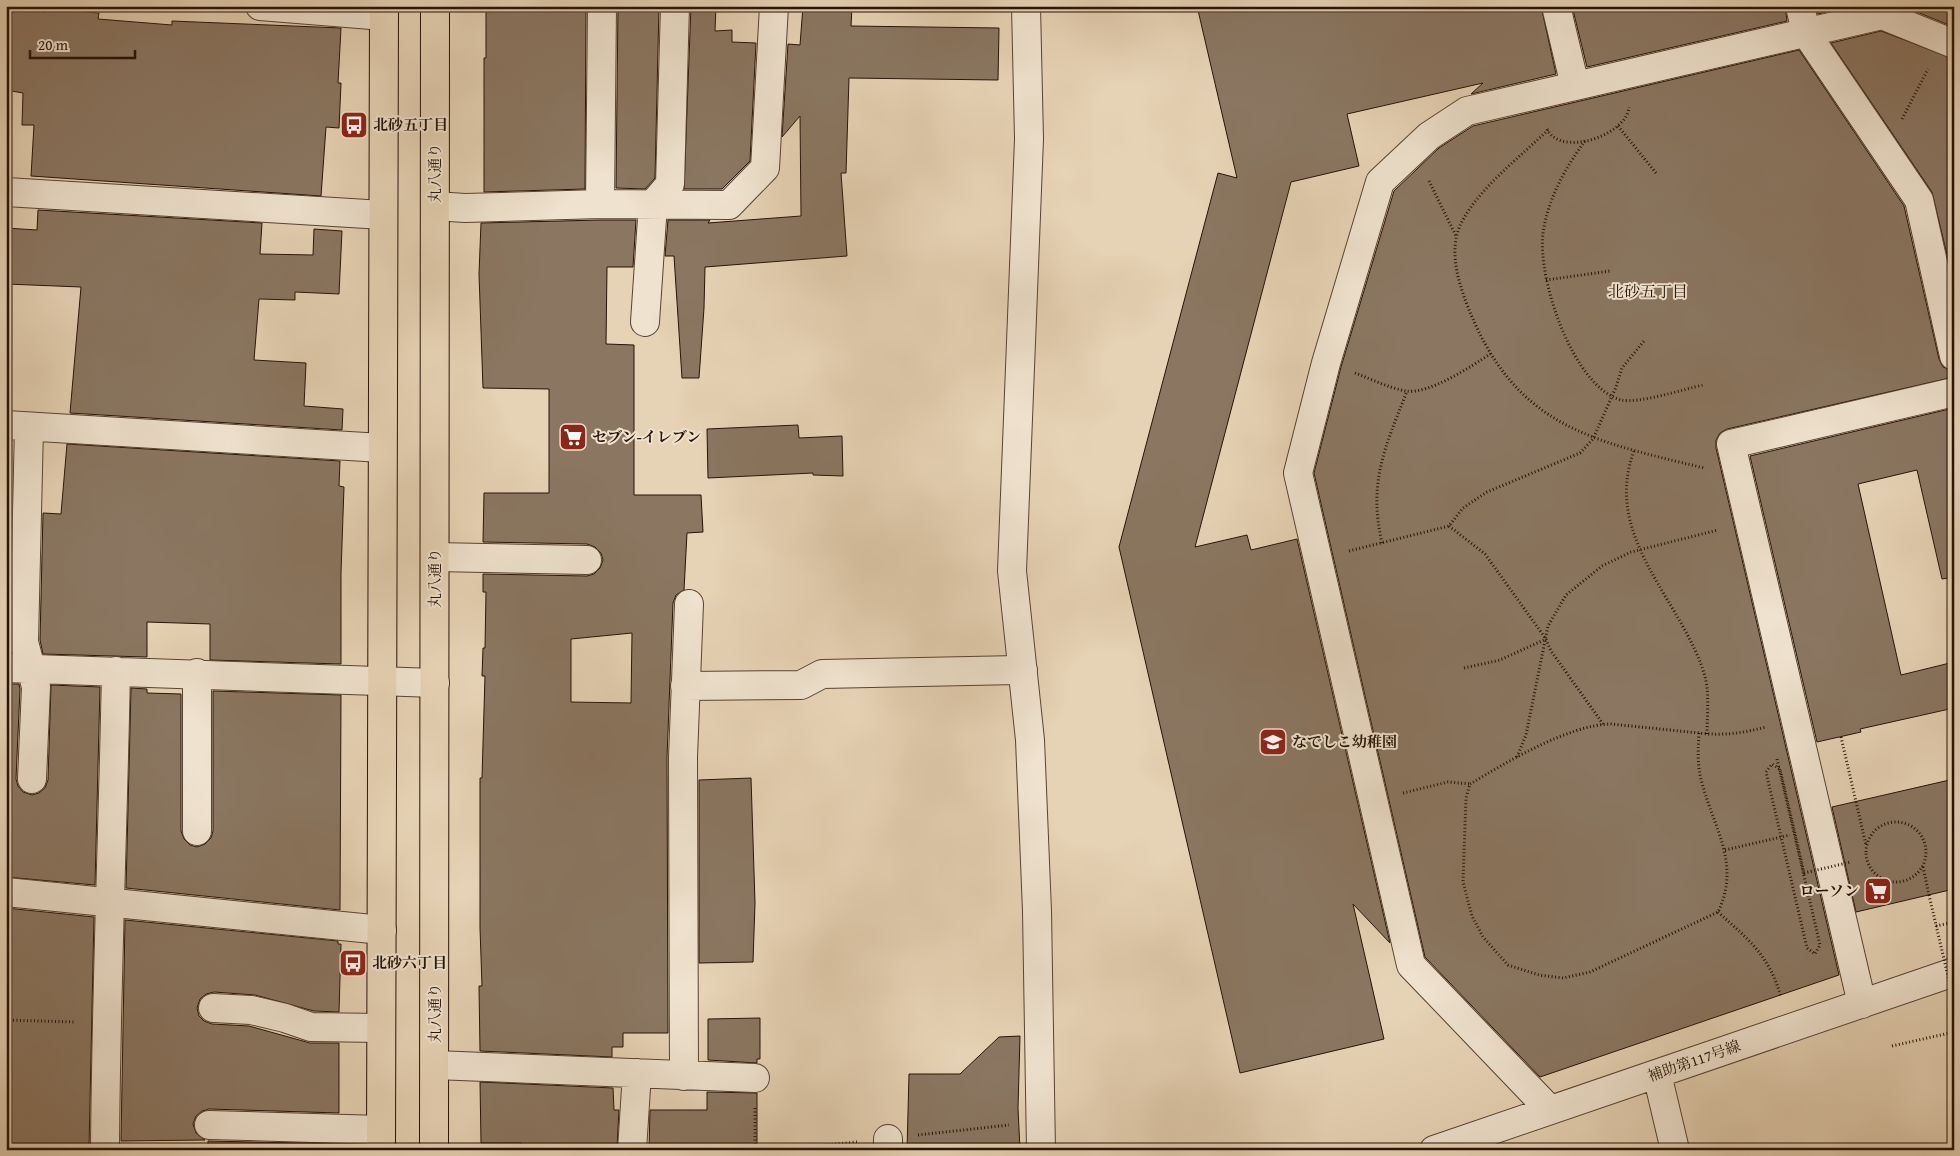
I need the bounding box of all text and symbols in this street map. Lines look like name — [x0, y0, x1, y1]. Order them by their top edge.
scale bar — [30, 28, 135, 60]
text: 20 m — [38, 34, 69, 55]
bus stop icon: 北砂五丁目 — [339, 110, 369, 140]
place label: 北砂五丁目 — [373, 114, 448, 135]
street label: 丸八通り — [424, 143, 445, 203]
district label: 北砂五丁目 — [1608, 279, 1688, 303]
supermarket icon: セブン-イレブン — [558, 422, 588, 452]
place label: セブン-イレブン — [592, 426, 701, 447]
street label: 丸八通り — [424, 548, 445, 608]
school or university icon: なでしこ幼稚園 — [1258, 727, 1288, 757]
place label: なでしこ幼稚園 — [1292, 731, 1397, 752]
supermarket icon: ローソン — [1863, 876, 1893, 906]
place label: ローソン — [1800, 880, 1859, 901]
bus stop icon: 北砂六丁目 — [338, 948, 368, 978]
place label: 北砂六丁目 — [372, 952, 447, 973]
street label: 丸八通り — [424, 983, 445, 1043]
street label: 補助第117号線 — [1645, 1035, 1743, 1086]

